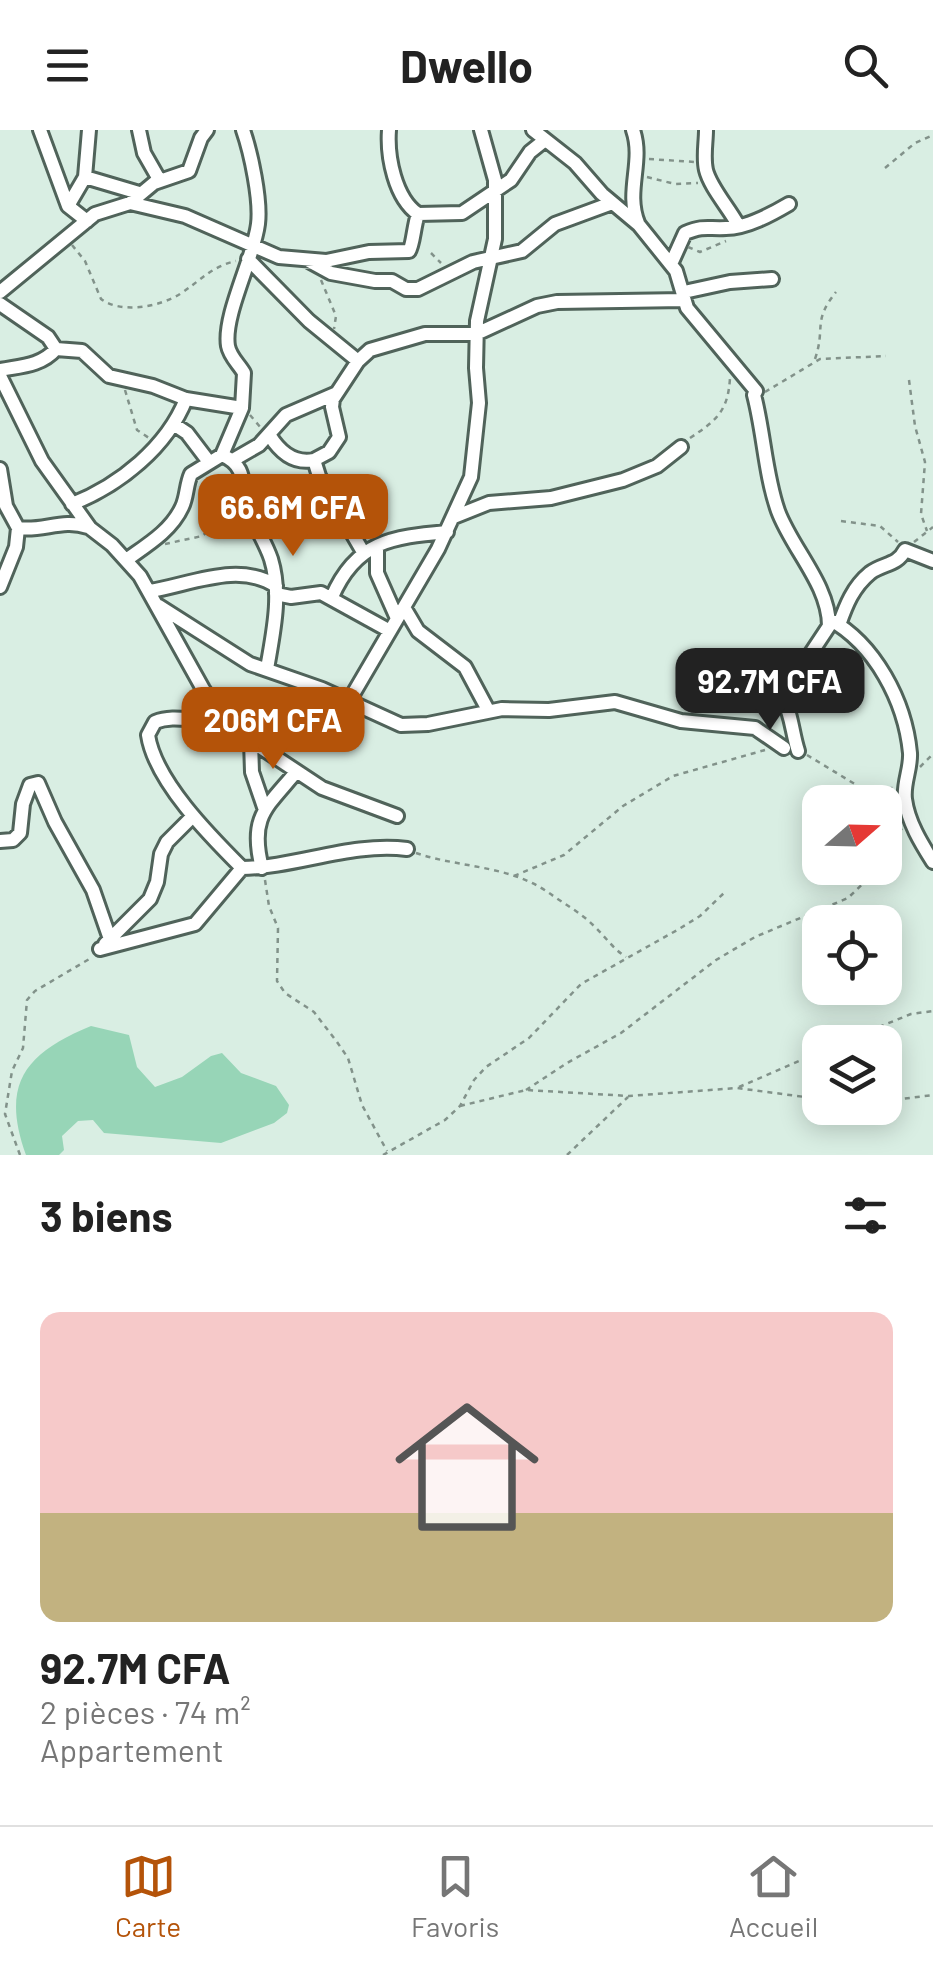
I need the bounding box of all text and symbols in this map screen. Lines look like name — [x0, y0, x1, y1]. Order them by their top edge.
icon: menu — [40, 38, 95, 93]
text: Dwello — [400, 38, 533, 92]
icon: search — [838, 38, 893, 93]
pin: 66.6M CFA — [179, 474, 407, 559]
text: 66.6M CFA — [220, 487, 366, 525]
pin: 92.7M CFA — [656, 648, 884, 733]
text: 92.7M CFA — [697, 661, 843, 699]
pin: 206M CFA — [170, 687, 376, 772]
text: 206M CFA — [204, 700, 342, 738]
north arrow — [802, 785, 902, 885]
map controls — [802, 785, 902, 1125]
button: locate — [802, 905, 902, 1005]
button: layers — [802, 1025, 902, 1125]
icon: filters — [838, 1188, 893, 1243]
text: 3 biens — [40, 1190, 173, 1240]
icon: home — [377, 1377, 557, 1557]
text: 92.7M CFA — [40, 1642, 230, 1692]
text: 2 pièces · 74 m² — [40, 1692, 251, 1730]
text: Appartement — [40, 1730, 224, 1768]
tab: Carte — [115, 1849, 181, 1943]
tab: Favoris — [411, 1849, 499, 1943]
tab: Accueil — [729, 1849, 818, 1943]

